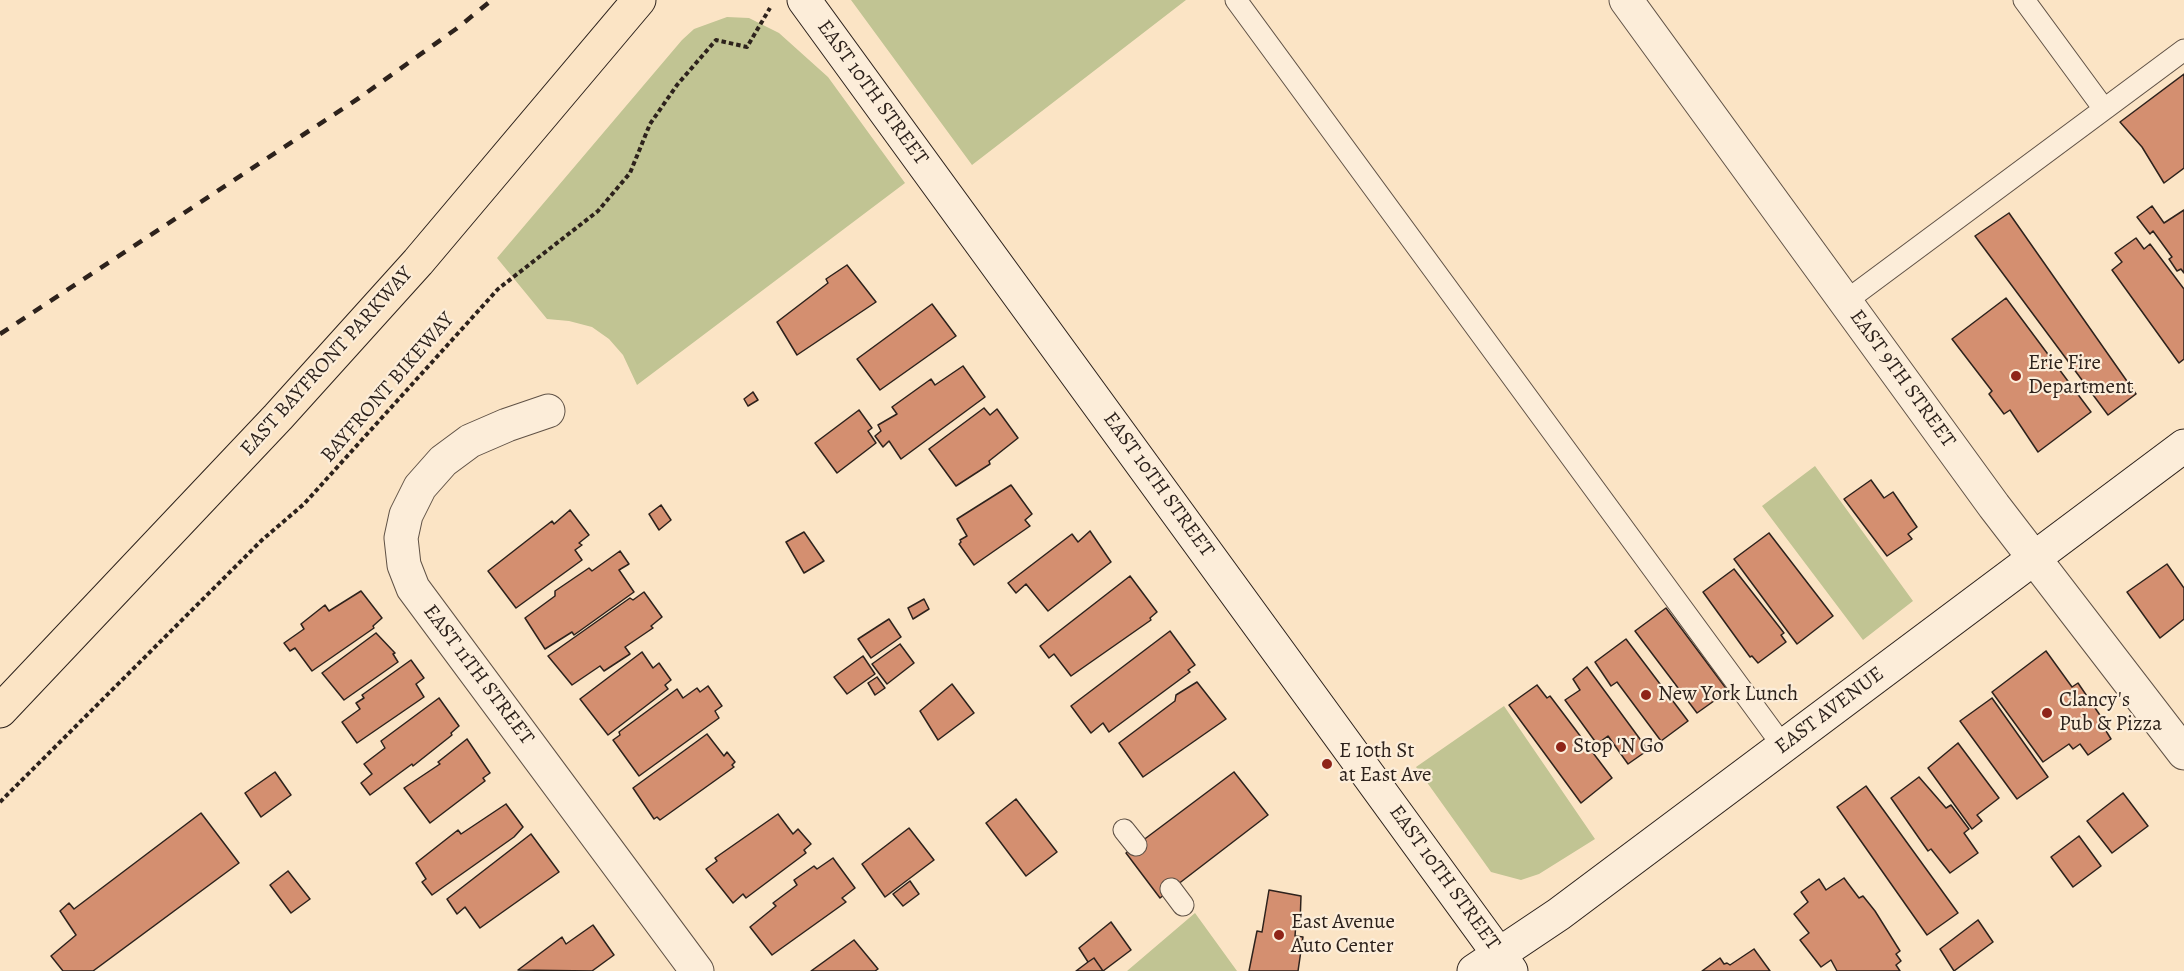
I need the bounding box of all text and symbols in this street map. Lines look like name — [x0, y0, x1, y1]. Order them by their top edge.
street label: EAST 10TH STREET — [811, 16, 933, 170]
street label: EAST BAYFRONT PARKWAY — [235, 262, 419, 462]
street label: EAST 9TH STREET — [1844, 305, 1960, 453]
street label: BAYFRONT BIKEWAY — [316, 308, 460, 468]
place label: Erie Fire Department — [2028, 351, 2133, 401]
marker: Erie Fire Department — [2009, 369, 2023, 383]
street label: EAST 10TH STREET — [1097, 408, 1219, 562]
street label: EAST 11TH STREET — [417, 600, 539, 750]
street label: EAST AVENUE — [1771, 662, 1889, 760]
place label: New York Lunch — [1658, 682, 1798, 708]
marker: New York Lunch — [1639, 688, 1653, 702]
place label: Clancy's Pub & Pizza — [2059, 688, 2162, 738]
marker: Clancy's Pub & Pizza — [2040, 706, 2054, 720]
place label: Stop 'N Go — [1573, 734, 1664, 760]
place label: E 10th St at East Ave — [1339, 739, 1431, 789]
marker: Stop 'N Go — [1554, 740, 1568, 754]
marker: E 10th St at East Ave — [1320, 757, 1334, 771]
street label: EAST 10TH STREET — [1383, 801, 1505, 955]
place label: East Avenue Auto Center — [1291, 910, 1395, 960]
marker: East Avenue Auto Center — [1272, 928, 1286, 942]

